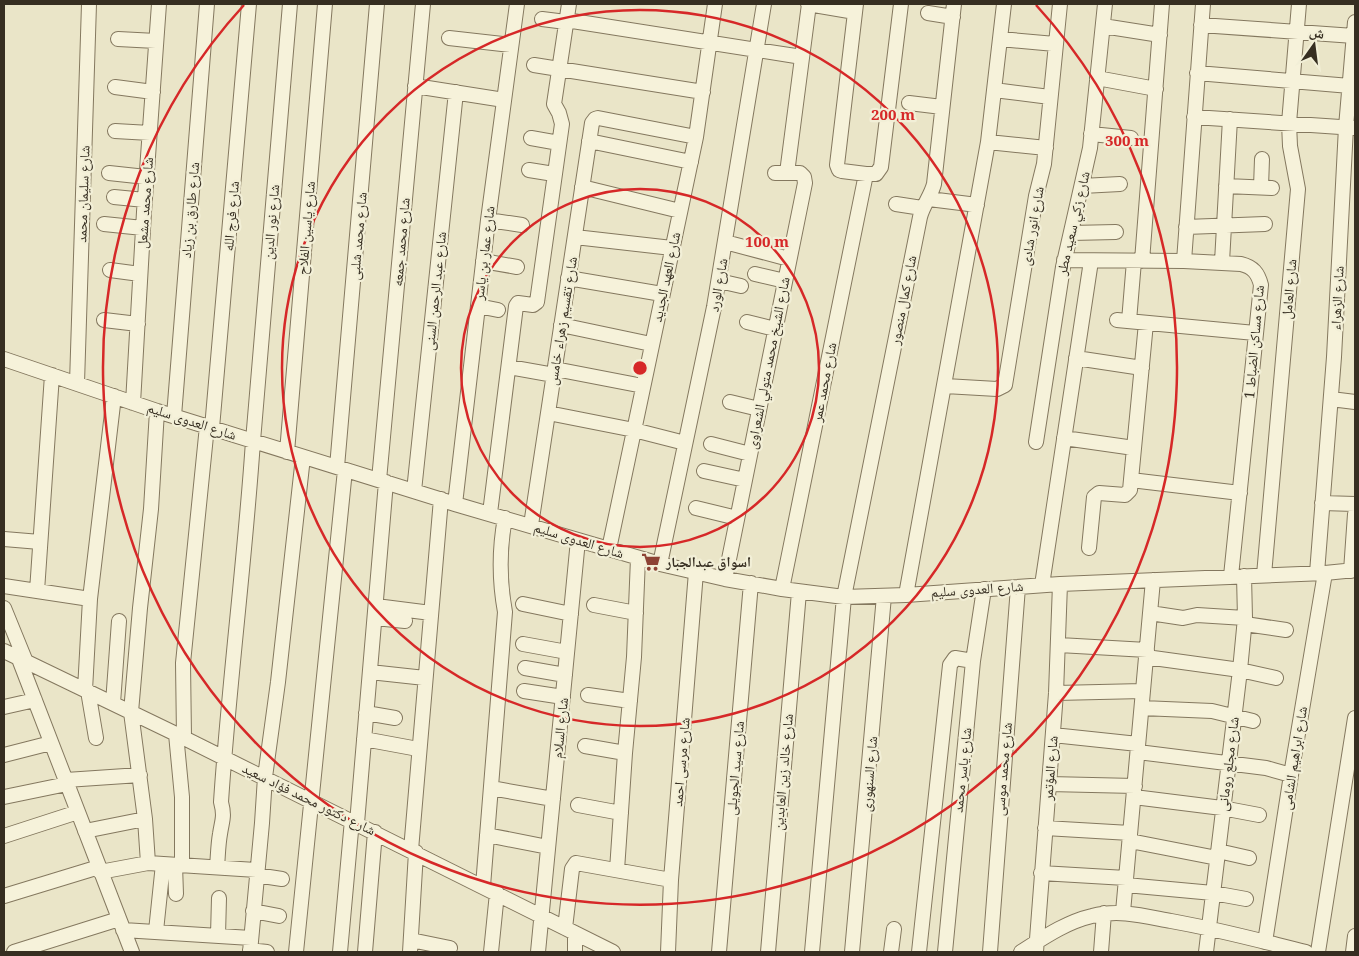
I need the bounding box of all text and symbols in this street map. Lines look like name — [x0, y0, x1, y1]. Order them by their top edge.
north arrow — [1289, 20, 1339, 70]
text: ش — [1308, 21, 1327, 43]
text: 200 m — [871, 104, 915, 124]
text: 300 m — [1105, 130, 1149, 150]
street label: شارع سليمان محمد — [71, 145, 95, 243]
street label: شارع محمد مشعل — [132, 157, 158, 249]
street label: شارع طارق بن زياد — [176, 161, 204, 259]
street label: شارع زكي سعيد مطر — [1051, 169, 1096, 278]
street label: شارع فرج الله — [218, 180, 244, 252]
street label: شارع ياسين الفلاح — [292, 180, 320, 276]
street label: شارع نور الدين — [258, 183, 284, 261]
street label: شارع انور شادى — [1015, 185, 1049, 267]
street label: شارع محمد شلبى — [344, 191, 372, 281]
street label: شارع محمد جمعه — [387, 197, 415, 287]
street label: شارع عمار بن ياسر — [468, 205, 500, 302]
street label: شارع العهد الجديد — [647, 230, 685, 324]
street label: شارع عبد الرحمن السنى — [419, 231, 451, 351]
text: 100 m — [745, 231, 789, 251]
street label: شارع كمال منصور — [884, 254, 921, 347]
street label: شارع تقسيم زهراء خامس — [542, 255, 582, 387]
street label: شارع الورد — [703, 257, 733, 313]
street label: شارع العامل — [1276, 258, 1302, 320]
street label: شارع الزهراء — [1325, 265, 1349, 331]
street label: شارع الشيخ محمد متولي الشعراوى — [741, 275, 796, 451]
street label: شارع مساكن الضباط 1 — [1239, 284, 1269, 400]
street label: شارع محمد عمر — [806, 341, 841, 424]
centre of rings — [631, 359, 649, 377]
street label: شارع العدوى سليم — [145, 397, 239, 445]
street label: شارع العدوى سليم — [532, 517, 626, 563]
supermarket icon: اسواق عبدالجبار — [640, 551, 662, 573]
place label: اسواق عبدالجبار — [665, 552, 751, 571]
street label: شارع العدوى سليم — [930, 576, 1024, 602]
street label: شارع السلام — [547, 697, 573, 759]
street label: شارع ابراهيم الشامى — [1276, 705, 1312, 811]
street label: شارع خالد زين العابدين — [768, 713, 798, 831]
street label: شارع مجلع رومانى — [1212, 716, 1244, 812]
street label: شارع مرسى احمد — [667, 717, 695, 807]
street label: شارع سيد الجويلى — [721, 720, 749, 816]
street label: شارع محمد موسى — [989, 721, 1017, 817]
street label: شارع ياسر محمد — [948, 727, 976, 813]
street label: شارع السنهورى — [856, 735, 882, 813]
street label: شارع المؤتمر — [1037, 735, 1063, 802]
street label: شارع دكتور محمد فؤاد سعيد — [239, 758, 379, 840]

